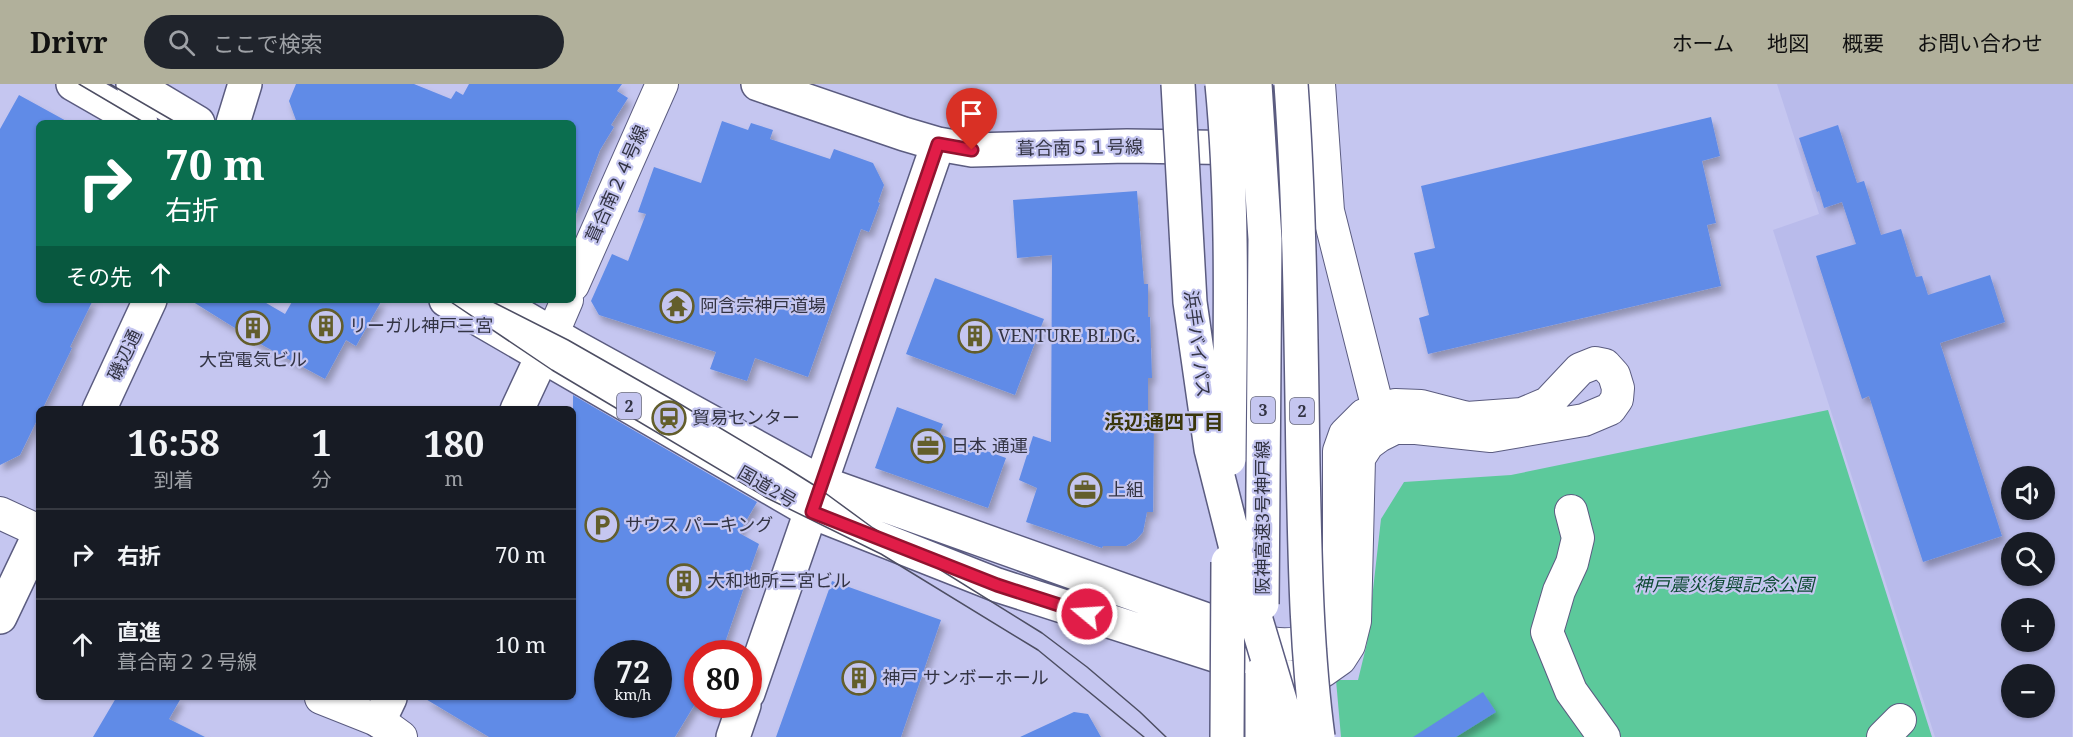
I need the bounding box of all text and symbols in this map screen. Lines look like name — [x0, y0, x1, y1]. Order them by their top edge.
search box — [144, 15, 564, 69]
text: Drivr — [30, 23, 108, 61]
icon: search — [165, 26, 198, 59]
text: ここで検索 — [213, 28, 323, 58]
text: ホーム — [1672, 29, 1734, 57]
text: 地図 — [1767, 29, 1809, 57]
text: 概要 — [1842, 29, 1884, 57]
text: お問い合わせ — [1917, 29, 2043, 57]
pin — [946, 88, 997, 150]
icon: arrive — [955, 97, 988, 130]
street label: 葺合南２４号線 — [579, 121, 653, 246]
street label: 葺合南５１号線 — [1017, 134, 1143, 160]
text: 70 m — [165, 135, 265, 192]
icon: right — [66, 144, 144, 222]
text: 右折 — [165, 191, 219, 228]
icon: ahead — [144, 258, 177, 291]
text: その先 — [66, 261, 132, 291]
temple icon: 阿含宗神戸道場 — [659, 288, 695, 324]
street label: 浜手バイパス — [1180, 289, 1216, 399]
place label: 阿含宗神戸道場 — [700, 293, 826, 317]
building icon: リーガル神戸三宮 — [308, 308, 344, 344]
building icon: 大宮電気ビル — [235, 310, 271, 346]
place label: リーガル神戸三宮 — [349, 313, 493, 337]
building icon: VENTURE BLDG. — [957, 318, 993, 354]
place label: VENTURE BLDG. — [998, 323, 1140, 347]
street label: 磯辺通 — [102, 325, 146, 384]
place label: 大宮電気ビル — [199, 347, 307, 371]
road number: 2 — [617, 393, 641, 419]
road number: 3 — [1251, 397, 1275, 423]
road number: 2 — [1290, 398, 1314, 424]
station icon: 貿易センター — [651, 400, 687, 436]
place label: 貿易センター — [692, 405, 800, 429]
district label: 浜辺通四丁目 — [1104, 408, 1224, 435]
text: 16:58 — [128, 418, 220, 467]
text: 1 — [311, 418, 332, 467]
text: 180 — [423, 419, 484, 468]
office icon: 日本 通運 — [910, 428, 946, 464]
place label: 日本 通運 — [951, 433, 1028, 457]
street label: 阪神高速3号神戸線 — [1250, 441, 1274, 595]
street label: 国道2号 — [734, 460, 801, 513]
text: m — [444, 465, 463, 492]
text: 到着 — [154, 466, 194, 493]
text: 分 — [312, 466, 332, 493]
map controls — [2001, 466, 2055, 718]
button: sound — [2001, 466, 2055, 520]
office icon: 上組 — [1067, 472, 1103, 508]
place label: 上組 — [1108, 477, 1144, 501]
parking icon: サウス パーキング — [584, 507, 620, 543]
place label: サウス パーキング — [625, 512, 773, 536]
button: search — [2001, 532, 2055, 586]
icon: right — [66, 538, 99, 571]
text: 70 m — [495, 539, 546, 569]
text: 右折 — [117, 540, 161, 570]
building icon: 大和地所三宮ビル — [666, 563, 702, 599]
place label: 大和地所三宮ビル — [707, 568, 851, 592]
park label: 神戸震災復興記念公園 — [1634, 572, 1817, 596]
position arrow — [1055, 582, 1119, 646]
button: + — [2001, 598, 2055, 652]
text: 直進 — [117, 616, 161, 646]
icon: ahead — [66, 628, 99, 661]
text: 10 m — [495, 629, 546, 659]
speed limit sign: 80 — [684, 640, 762, 718]
text: 葺合南２２号線 — [117, 648, 257, 675]
text: 72 — [616, 651, 650, 692]
building icon: 神戸 サンボーホール — [841, 660, 877, 696]
button: − — [2001, 664, 2055, 718]
place label: 神戸 サンボーホール — [882, 665, 1049, 689]
text: km/h — [615, 684, 651, 704]

